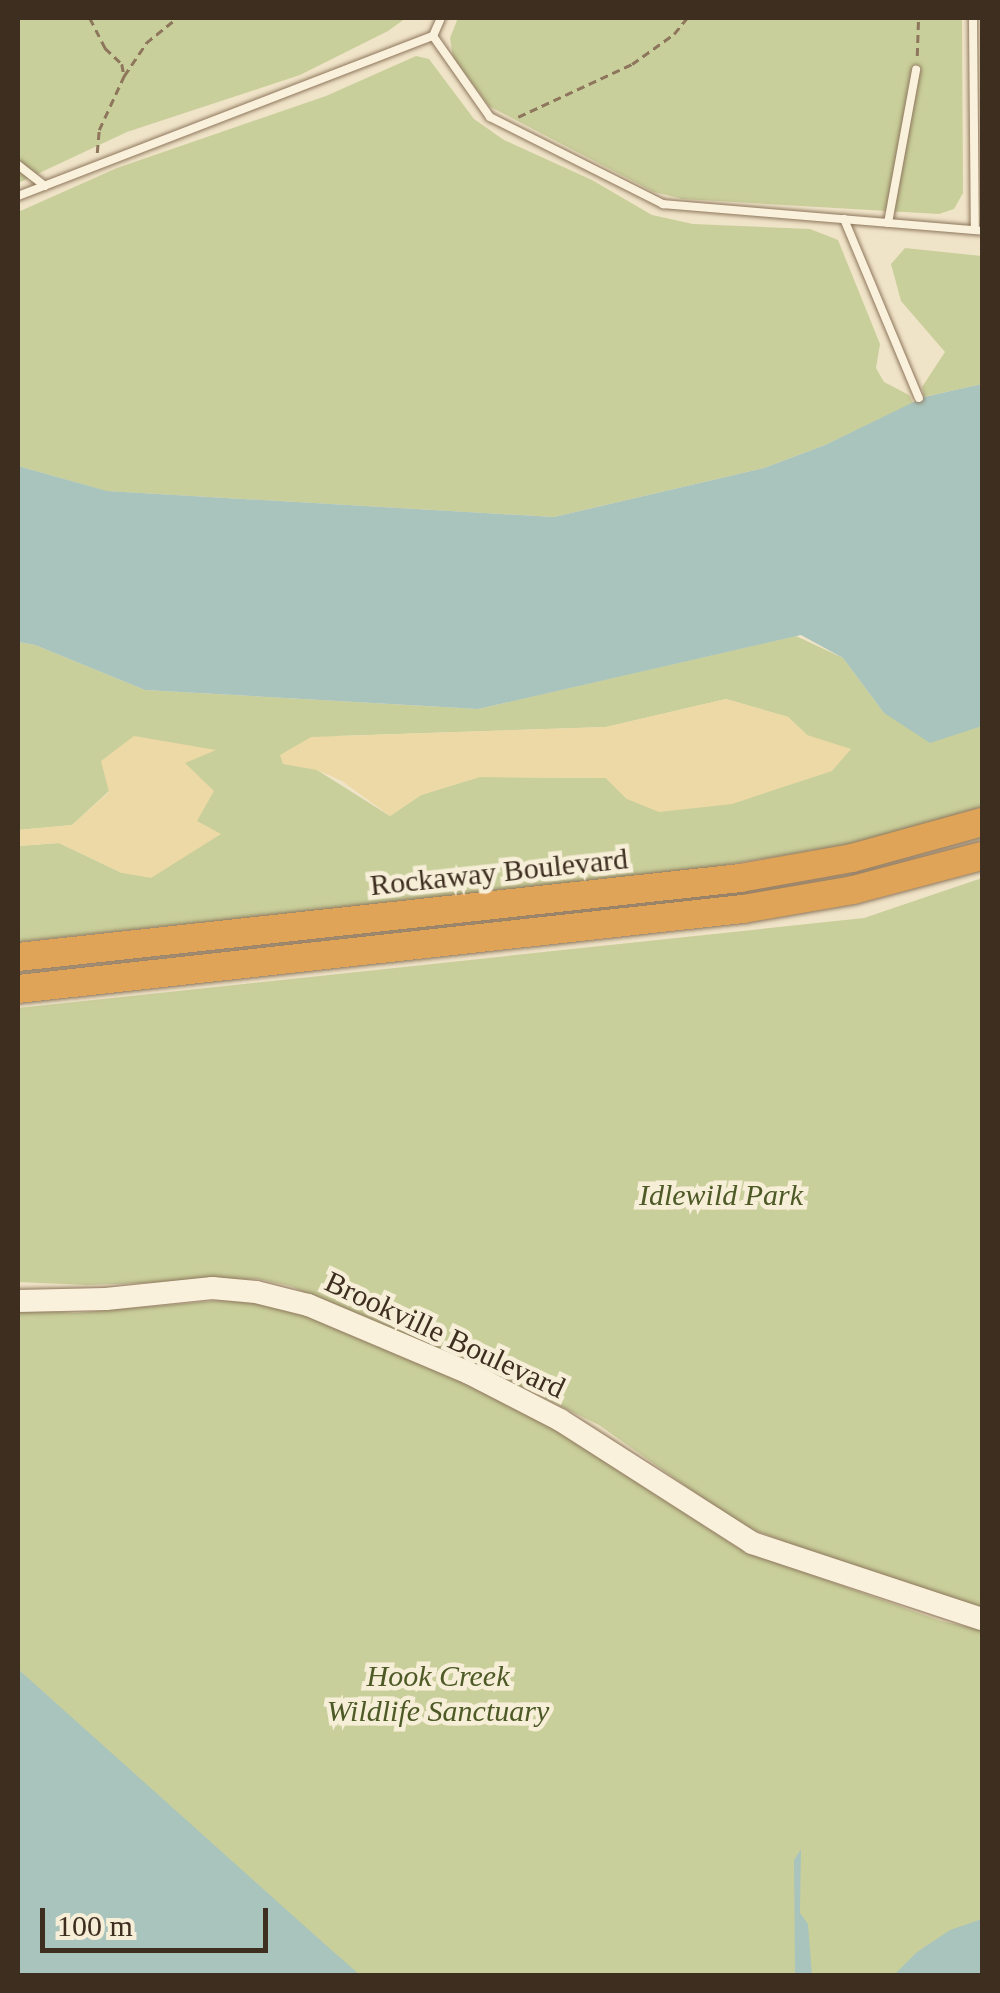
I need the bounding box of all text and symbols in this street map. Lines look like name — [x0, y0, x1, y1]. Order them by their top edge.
street label: Rockaway Boulevard — [368, 841, 630, 903]
park label: Idlewild Park — [639, 1177, 803, 1213]
street label: Brookville Boulevard — [319, 1264, 571, 1406]
park label: Hook Creek Wildlife Sanctuary — [327, 1658, 549, 1728]
scale bar — [45, 1888, 272, 1950]
text: 100 m — [57, 1909, 133, 1942]

